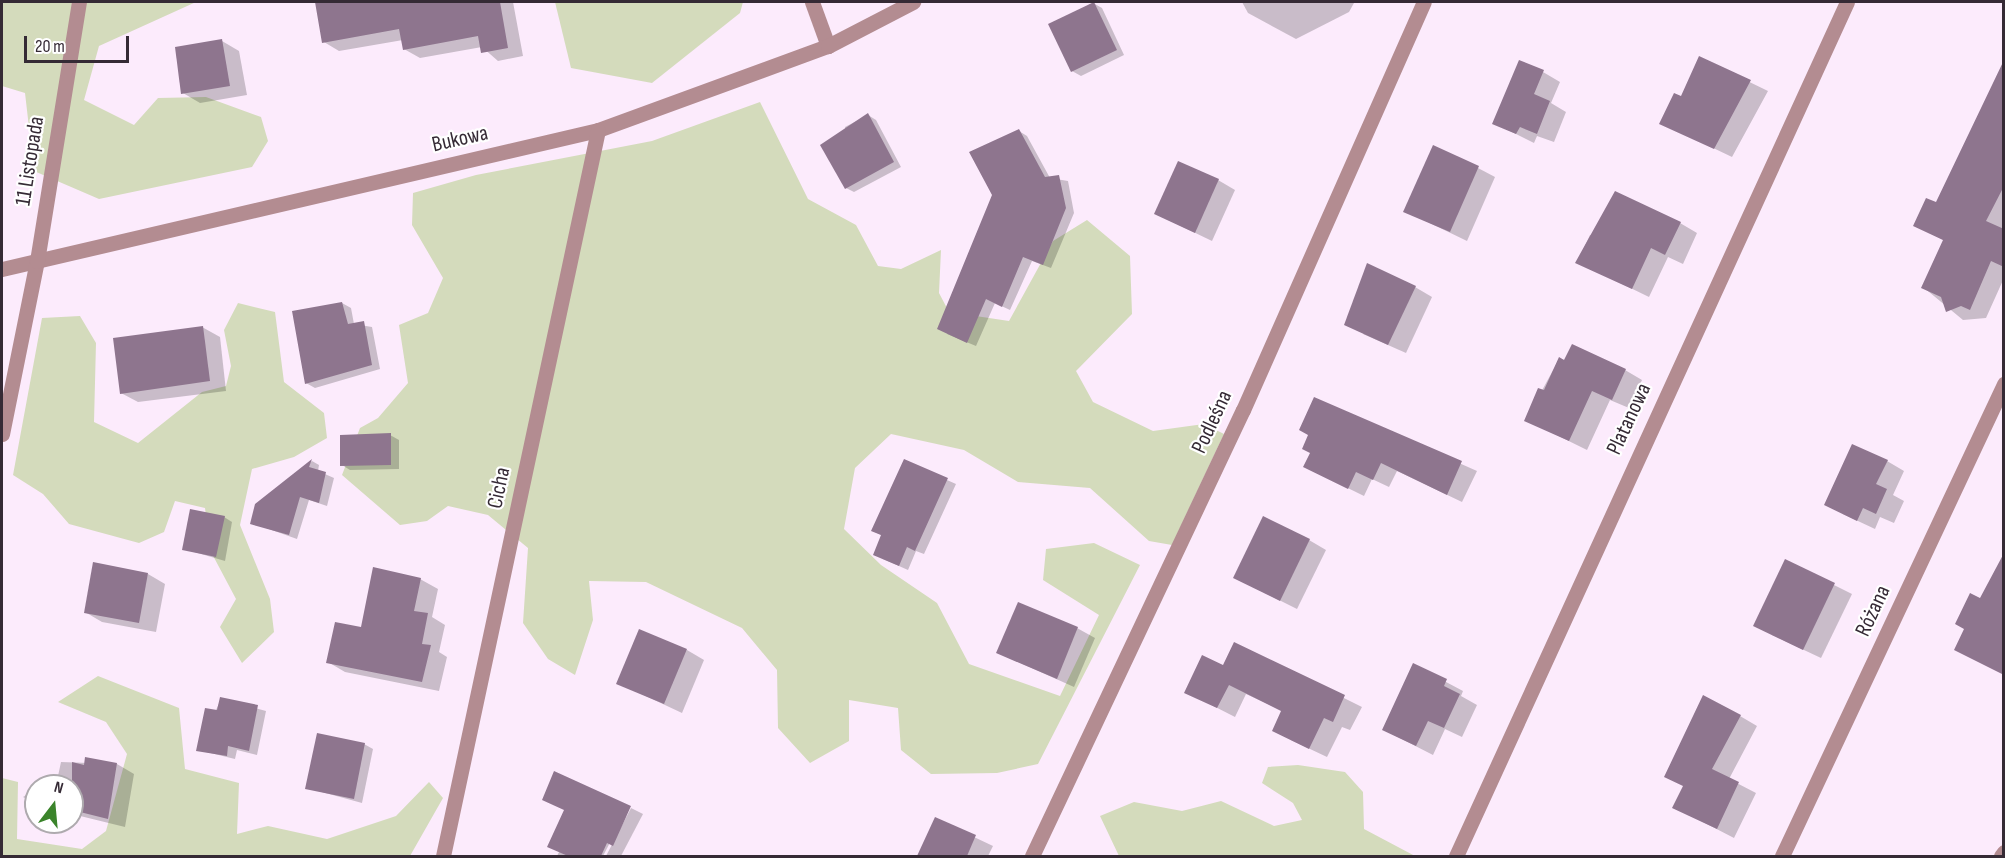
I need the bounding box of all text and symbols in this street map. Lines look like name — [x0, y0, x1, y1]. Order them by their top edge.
scale bar — [27, 24, 132, 62]
text: 20 m — [35, 36, 65, 57]
street label: 11 Listopada — [10, 115, 50, 207]
street label: Bukowa — [429, 120, 491, 158]
street label: Platanowa — [1601, 379, 1657, 459]
street label: Podleśna — [1186, 386, 1238, 458]
street label: Cicha — [482, 465, 516, 511]
street label: Różana — [1850, 581, 1896, 641]
north arrow — [24, 774, 84, 834]
text: N — [52, 778, 65, 798]

